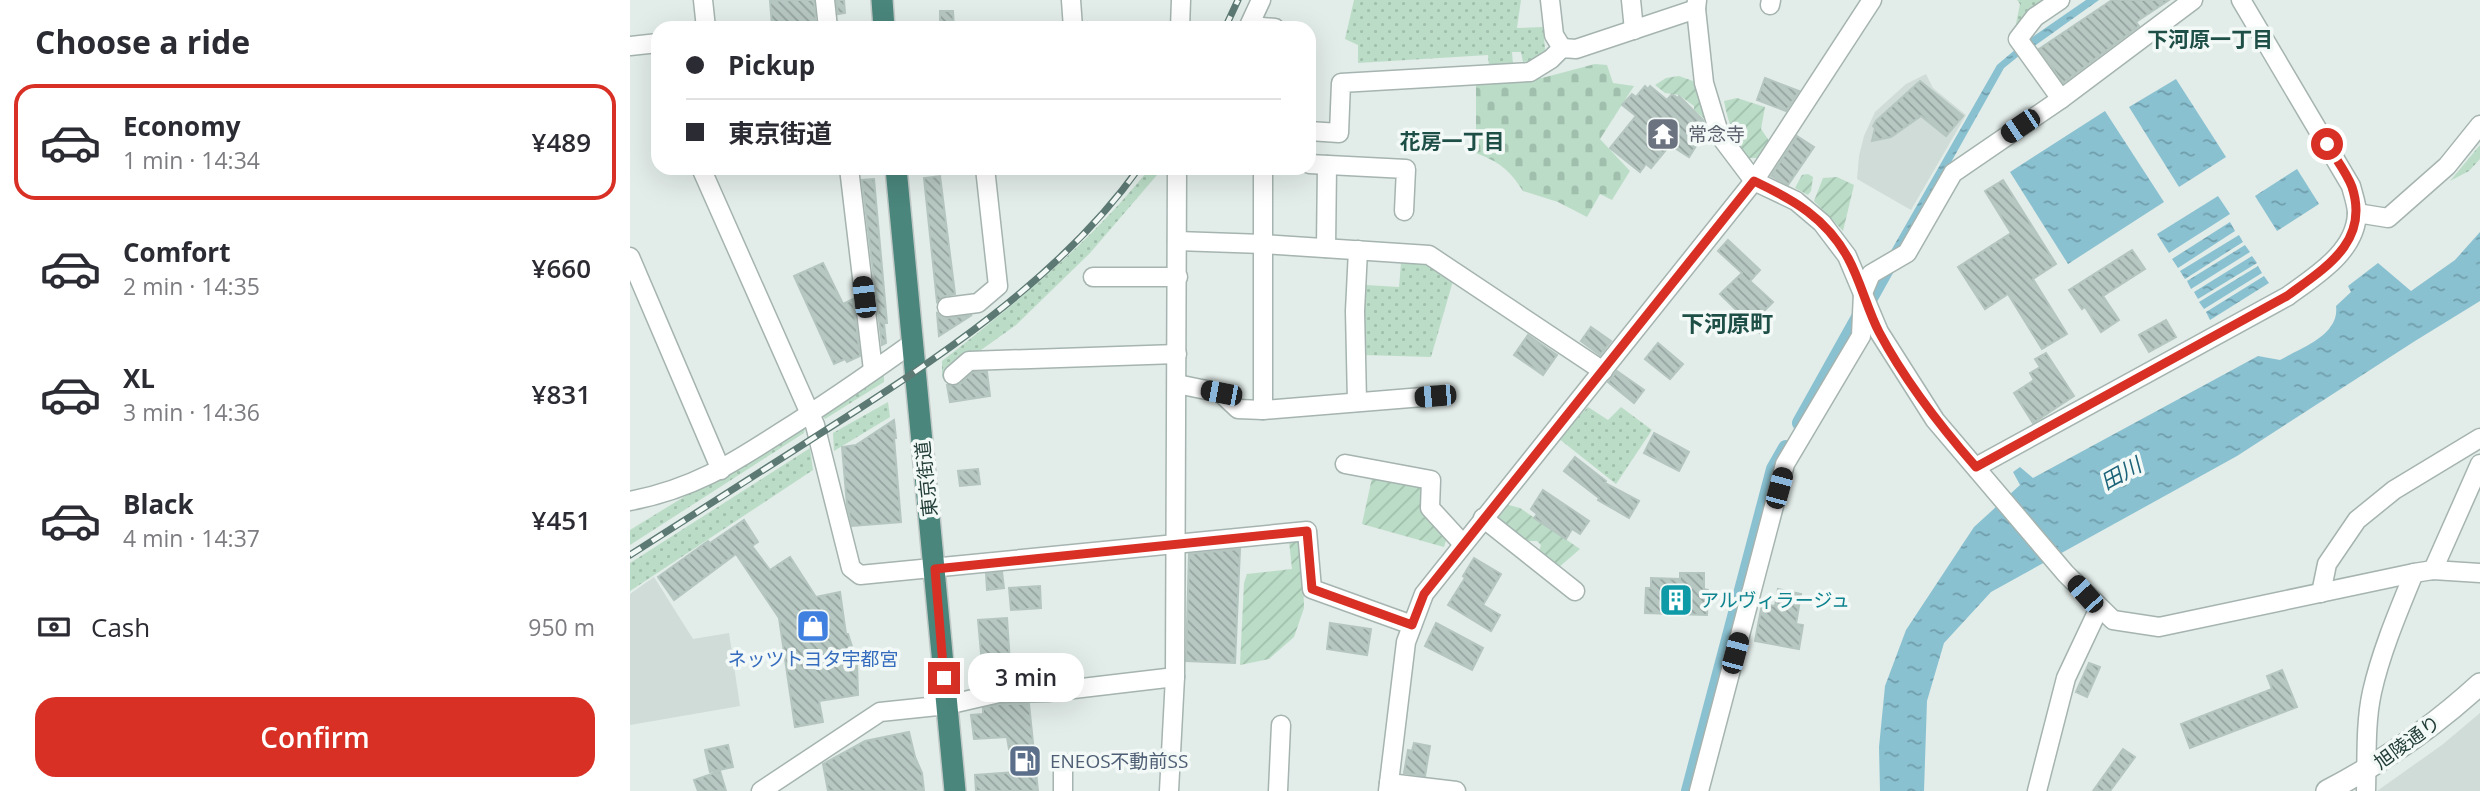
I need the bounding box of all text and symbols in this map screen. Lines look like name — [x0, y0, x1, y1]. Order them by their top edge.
text: Choose a ride — [35, 20, 250, 63]
district label: 下河原一丁目 — [2147, 25, 2273, 53]
text: Pickup — [728, 47, 815, 83]
car — [1997, 106, 2044, 146]
text: Economy — [123, 108, 241, 144]
icon: car — [39, 111, 102, 174]
text: 東京街道 — [728, 115, 832, 151]
temple icon: 常念寺 — [1644, 115, 1682, 153]
place label: 常念寺 — [1688, 121, 1745, 147]
text: ¥489 — [532, 124, 591, 160]
district label: 花房一丁目 — [1400, 127, 1505, 155]
route start — [2311, 128, 2343, 160]
text: 1 min · 14:34 — [123, 144, 260, 176]
text: Comfort — [123, 234, 230, 270]
icon: car — [39, 237, 102, 300]
text: ¥660 — [532, 250, 591, 286]
text: 2 min · 14:35 — [123, 270, 260, 302]
car — [852, 275, 877, 319]
district label: 下河原町 — [1681, 307, 1773, 339]
text: XL — [123, 360, 155, 396]
icon: car — [39, 363, 102, 426]
text: ¥831 — [532, 376, 591, 412]
car — [1199, 379, 1244, 407]
car — [1414, 384, 1457, 408]
text: 3 min · 14:36 — [123, 396, 260, 428]
street label: 東京街道 — [909, 440, 943, 518]
water label: 田川 — [2095, 450, 2147, 496]
car — [1764, 465, 1795, 511]
text: Black — [123, 486, 194, 522]
icon: car — [39, 489, 102, 552]
text: ¥451 — [532, 502, 591, 538]
text: 4 min · 14:37 — [123, 522, 260, 554]
car — [2064, 571, 2107, 617]
building icon: アルヴィラージュ — [1657, 581, 1695, 619]
place label: アルヴィラージュ — [1700, 587, 1850, 613]
shop icon: ネッツトヨタ宇都宮 — [794, 607, 832, 645]
icon: cash — [35, 608, 73, 646]
text: Cash — [91, 609, 150, 645]
text: 950 m — [528, 611, 595, 643]
car — [1720, 630, 1751, 676]
place label: ネッツトヨタ宇都宮 — [727, 646, 899, 672]
callout: 3 min — [968, 654, 1084, 702]
text: 3 min — [995, 661, 1057, 693]
route end — [928, 662, 960, 694]
button: Confirm — [35, 697, 595, 777]
street label: 旭陵通り — [2369, 709, 2445, 775]
fuel station icon: ENEOS不動前SS — [1006, 742, 1044, 780]
place label: ENEOS不動前SS — [1050, 748, 1188, 774]

